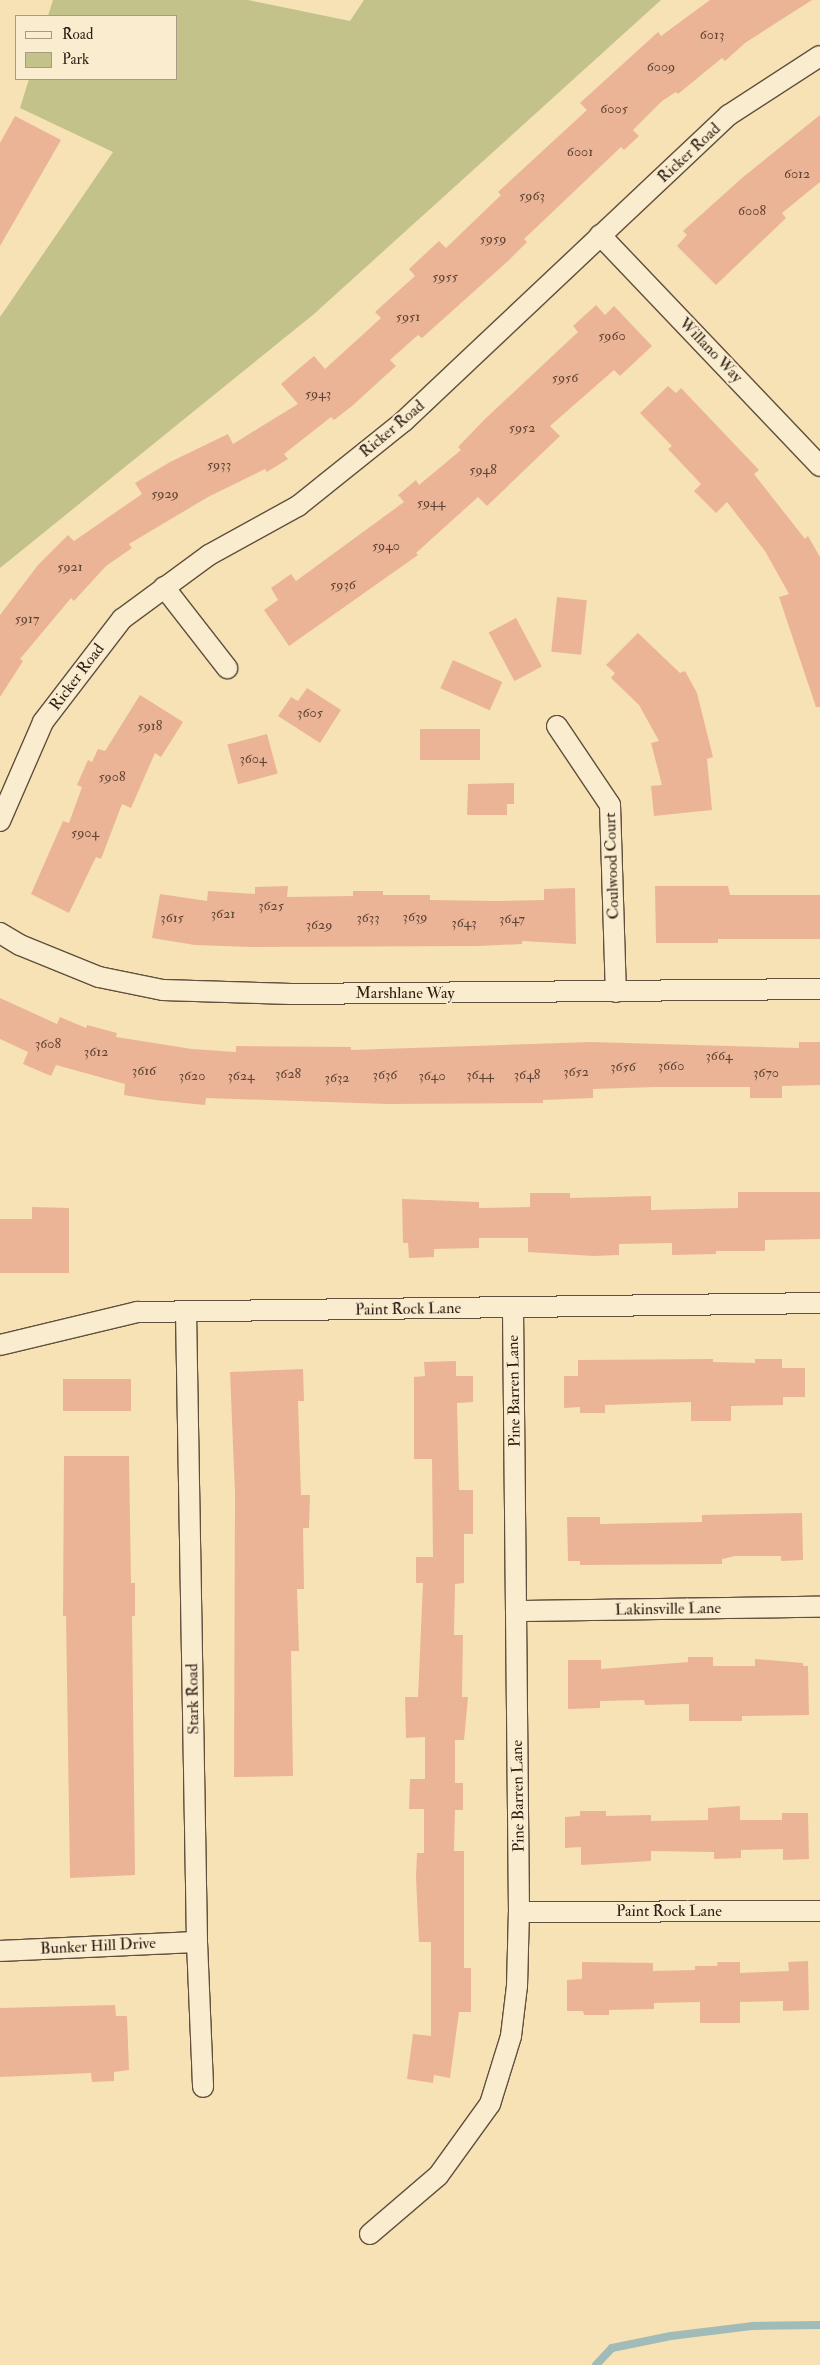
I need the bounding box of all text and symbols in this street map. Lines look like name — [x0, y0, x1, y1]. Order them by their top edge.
legend — [15, 15, 178, 80]
text: Road — [62, 25, 93, 44]
house number: 6013 — [700, 27, 724, 43]
text: Park — [62, 50, 89, 69]
house number: 6009 — [647, 59, 675, 75]
house number: 6005 — [600, 101, 628, 117]
street label: Ricker Road — [654, 119, 724, 187]
house number: 6001 — [567, 144, 593, 160]
house number: 6012 — [784, 166, 810, 182]
house number: 5963 — [519, 188, 545, 204]
house number: 6008 — [738, 203, 766, 219]
house number: 5959 — [480, 231, 506, 247]
house number: 5955 — [432, 269, 458, 285]
house number: 5951 — [396, 309, 420, 325]
street label: Willano Way — [675, 314, 747, 386]
house number: 5960 — [598, 328, 626, 344]
house number: 5956 — [552, 370, 578, 386]
house number: 5943 — [305, 386, 331, 402]
street label: Ricker Road — [356, 396, 428, 462]
house number: 5952 — [509, 420, 535, 436]
house number: 5933 — [207, 457, 231, 473]
house number: 5948 — [469, 462, 497, 478]
house number: 5929 — [151, 486, 179, 502]
house number: 5944 — [417, 495, 445, 511]
house number: 5940 — [372, 538, 400, 554]
house number: 5921 — [57, 559, 83, 575]
house number: 5936 — [330, 577, 356, 593]
house number: 5917 — [15, 611, 39, 627]
street label: Ricker Road — [46, 640, 108, 714]
house number: 3605 — [297, 705, 323, 721]
house number: 5918 — [138, 718, 162, 734]
house number: 3604 — [239, 751, 267, 767]
house number: 5908 — [98, 769, 126, 785]
street label: Coulwood Court — [601, 812, 623, 920]
house number: 5904 — [71, 825, 99, 841]
house number: 3625 — [258, 898, 284, 914]
house number: 3621 — [211, 906, 235, 922]
house number: 3639 — [403, 909, 427, 925]
house number: 3615 — [160, 910, 184, 926]
house number: 3633 — [356, 910, 380, 926]
house number: 3647 — [499, 911, 525, 927]
house number: 3643 — [451, 915, 477, 931]
house number: 3629 — [306, 917, 332, 933]
street label: Marshlane Way — [355, 983, 455, 1003]
house number: 3608 — [35, 1036, 61, 1052]
house number: 3612 — [84, 1044, 108, 1060]
house number: 3664 — [705, 1048, 733, 1064]
house number: 3660 — [658, 1058, 684, 1074]
house number: 3656 — [610, 1059, 636, 1075]
house number: 3616 — [132, 1063, 156, 1079]
house number: 3652 — [563, 1064, 589, 1080]
house number: 3670 — [753, 1065, 779, 1081]
house number: 3628 — [275, 1066, 301, 1082]
house number: 3636 — [373, 1067, 397, 1083]
house number: 3644 — [466, 1067, 494, 1083]
house number: 3648 — [514, 1067, 540, 1083]
house number: 3620 — [179, 1068, 205, 1084]
house number: 3624 — [227, 1068, 255, 1084]
house number: 3640 — [418, 1068, 446, 1084]
house number: 3632 — [325, 1070, 349, 1086]
street label: Paint Rock Lane — [355, 1298, 461, 1320]
street label: Pine Barren Lane — [503, 1335, 525, 1447]
street label: Lakinsville Lane — [615, 1598, 721, 1620]
street label: Stark Road — [183, 1663, 203, 1735]
street label: Pine Barren Lane — [507, 1740, 529, 1852]
street label: Paint Rock Lane — [616, 1901, 722, 1921]
street label: Bunker Hill Drive — [40, 1933, 156, 1959]

